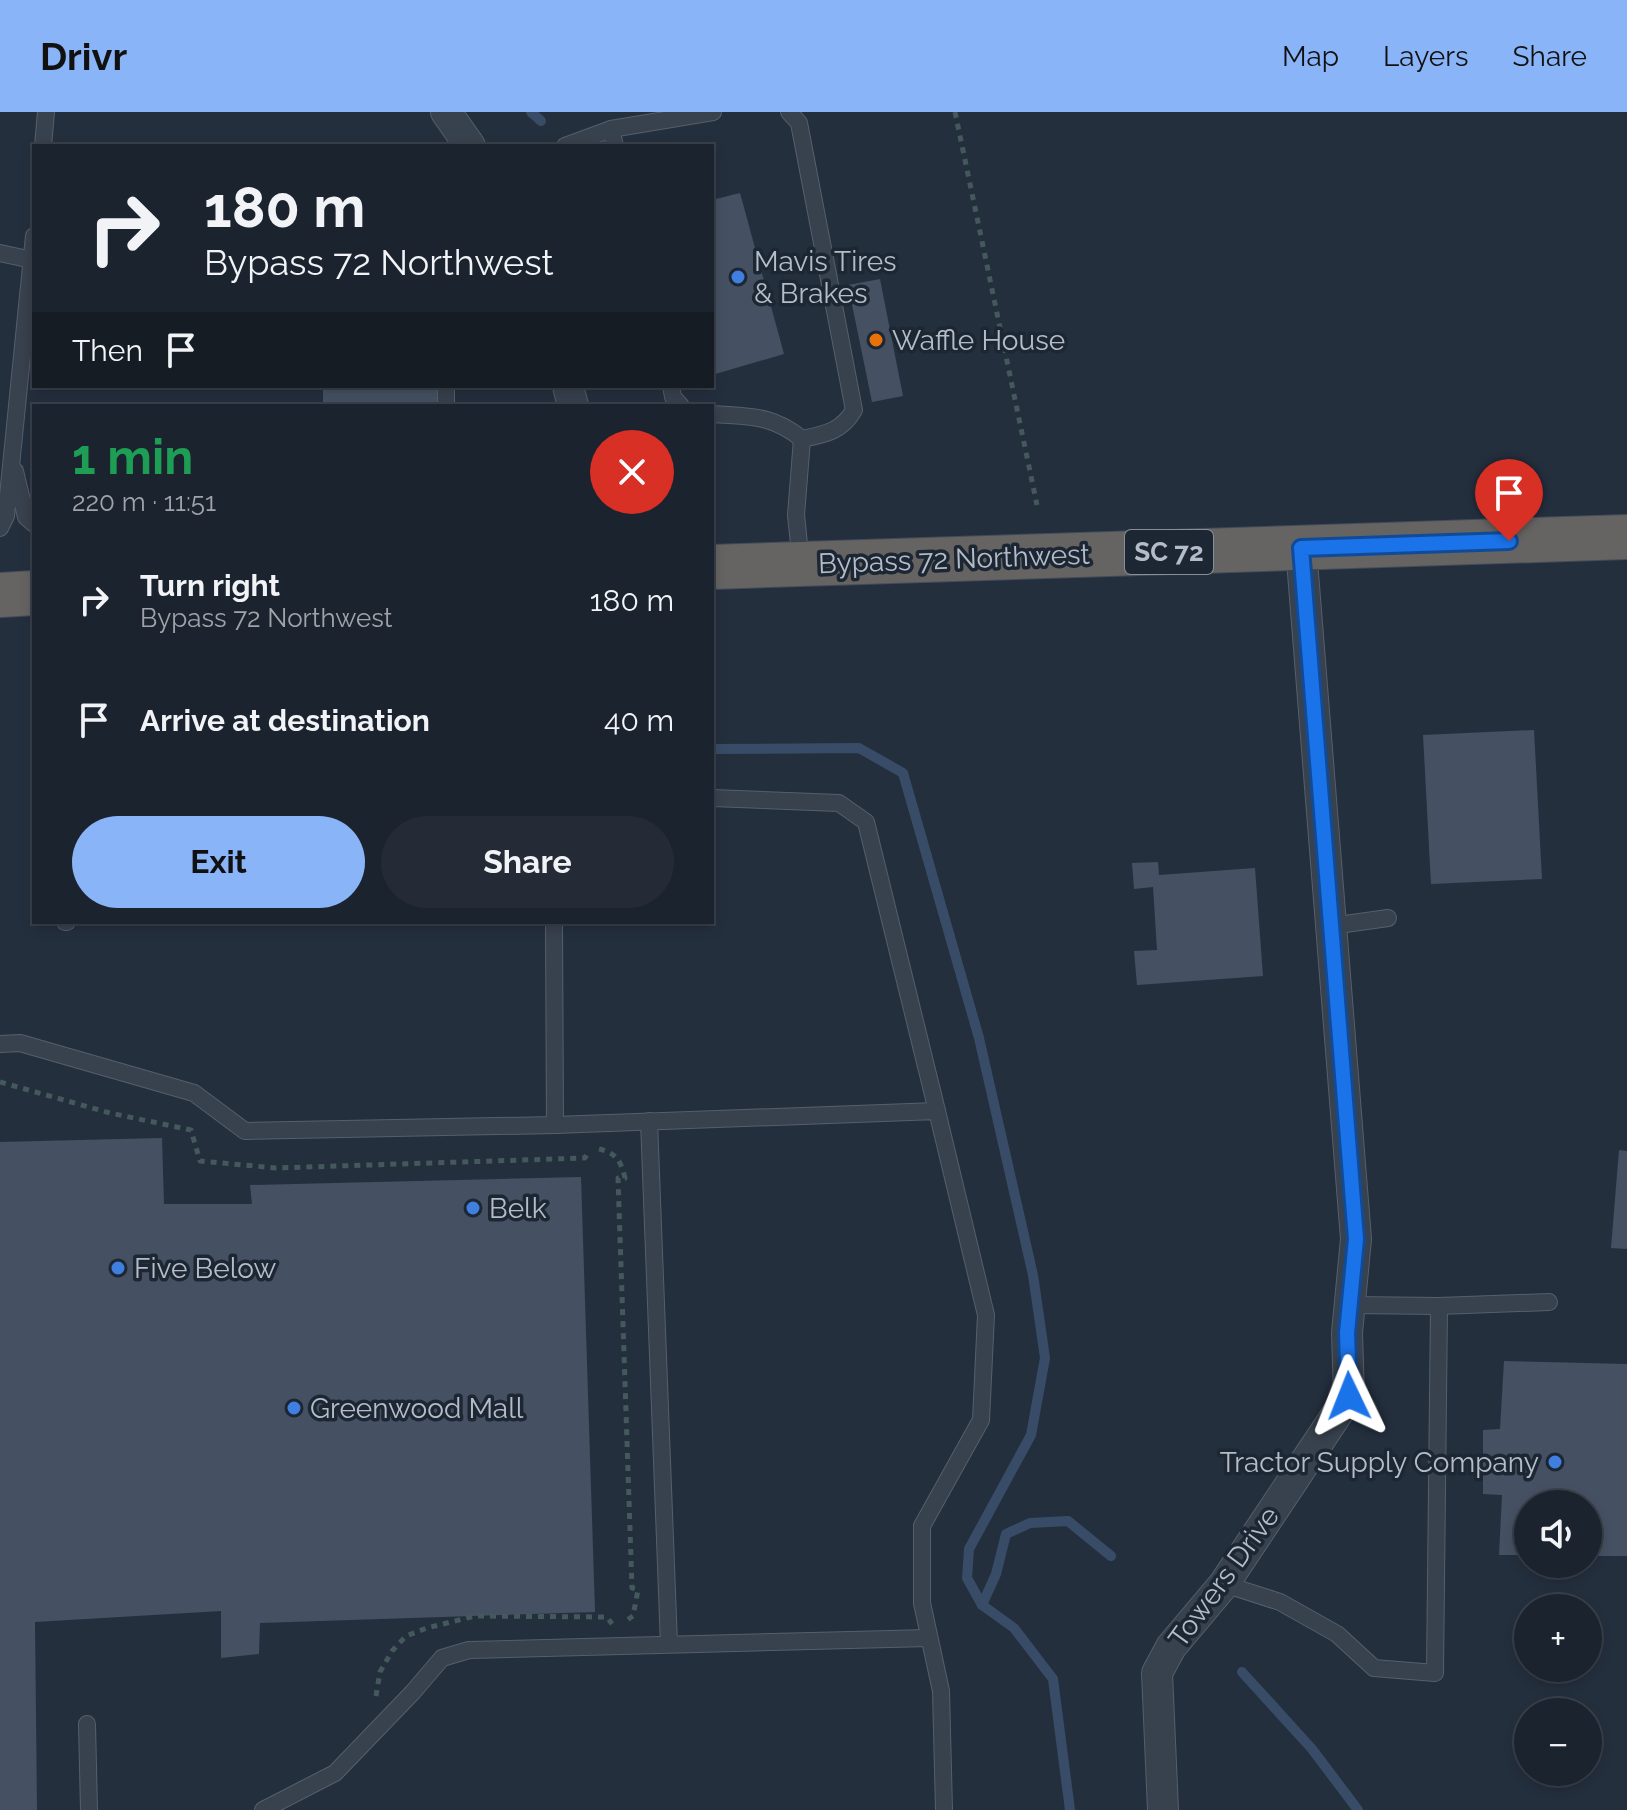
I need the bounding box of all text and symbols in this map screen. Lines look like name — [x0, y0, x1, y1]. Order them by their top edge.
text: Drivr — [40, 34, 127, 79]
text: Map — [1282, 40, 1339, 73]
text: Layers — [1383, 40, 1469, 73]
text: Share — [1513, 40, 1587, 73]
text: 180 m — [204, 174, 365, 240]
icon: right — [72, 176, 176, 280]
text: Bypass 72 Northwest — [204, 241, 554, 283]
place label: Mavis Tires & Brakes — [754, 245, 897, 310]
marker: Mavis Tires & Brakes — [729, 268, 747, 286]
place label: Waffle House — [892, 324, 1065, 357]
icon: arrive — [159, 328, 203, 372]
marker: Waffle House — [867, 331, 885, 349]
text: Then — [72, 333, 143, 368]
text: 1 min — [72, 429, 193, 485]
button: close — [590, 430, 674, 514]
pin — [1475, 459, 1543, 541]
icon: arrive — [1487, 471, 1531, 515]
text: 220 m · 11:51 — [72, 487, 216, 517]
road number: SC 72 — [1125, 530, 1213, 574]
street label: Bypass 72 Northwest — [818, 538, 1091, 580]
text: Turn right — [140, 568, 280, 603]
icon: right — [72, 578, 116, 622]
text: 180 m — [590, 583, 674, 618]
text: Bypass 72 Northwest — [140, 603, 393, 633]
icon: arrive — [72, 698, 116, 742]
text: Arrive at destination — [140, 703, 430, 738]
text: 40 m — [604, 703, 674, 738]
button: Exit — [72, 816, 365, 908]
button: Share — [381, 816, 674, 908]
place label: Belk — [489, 1192, 547, 1225]
marker: Belk — [464, 1199, 482, 1217]
place label: Five Below — [134, 1252, 276, 1285]
marker: Five Below — [109, 1259, 127, 1277]
position arrow — [1307, 1354, 1391, 1438]
place label: Greenwood Mall — [310, 1392, 524, 1425]
marker: Greenwood Mall — [285, 1399, 303, 1417]
place label: Tractor Supply Company — [1220, 1446, 1539, 1479]
marker: Tractor Supply Company — [1546, 1453, 1564, 1471]
map controls — [1514, 1490, 1602, 1786]
button: sound — [1514, 1490, 1602, 1578]
street label: Towers Drive — [1162, 1500, 1286, 1654]
button: + — [1514, 1594, 1602, 1682]
button: − — [1514, 1698, 1602, 1786]

